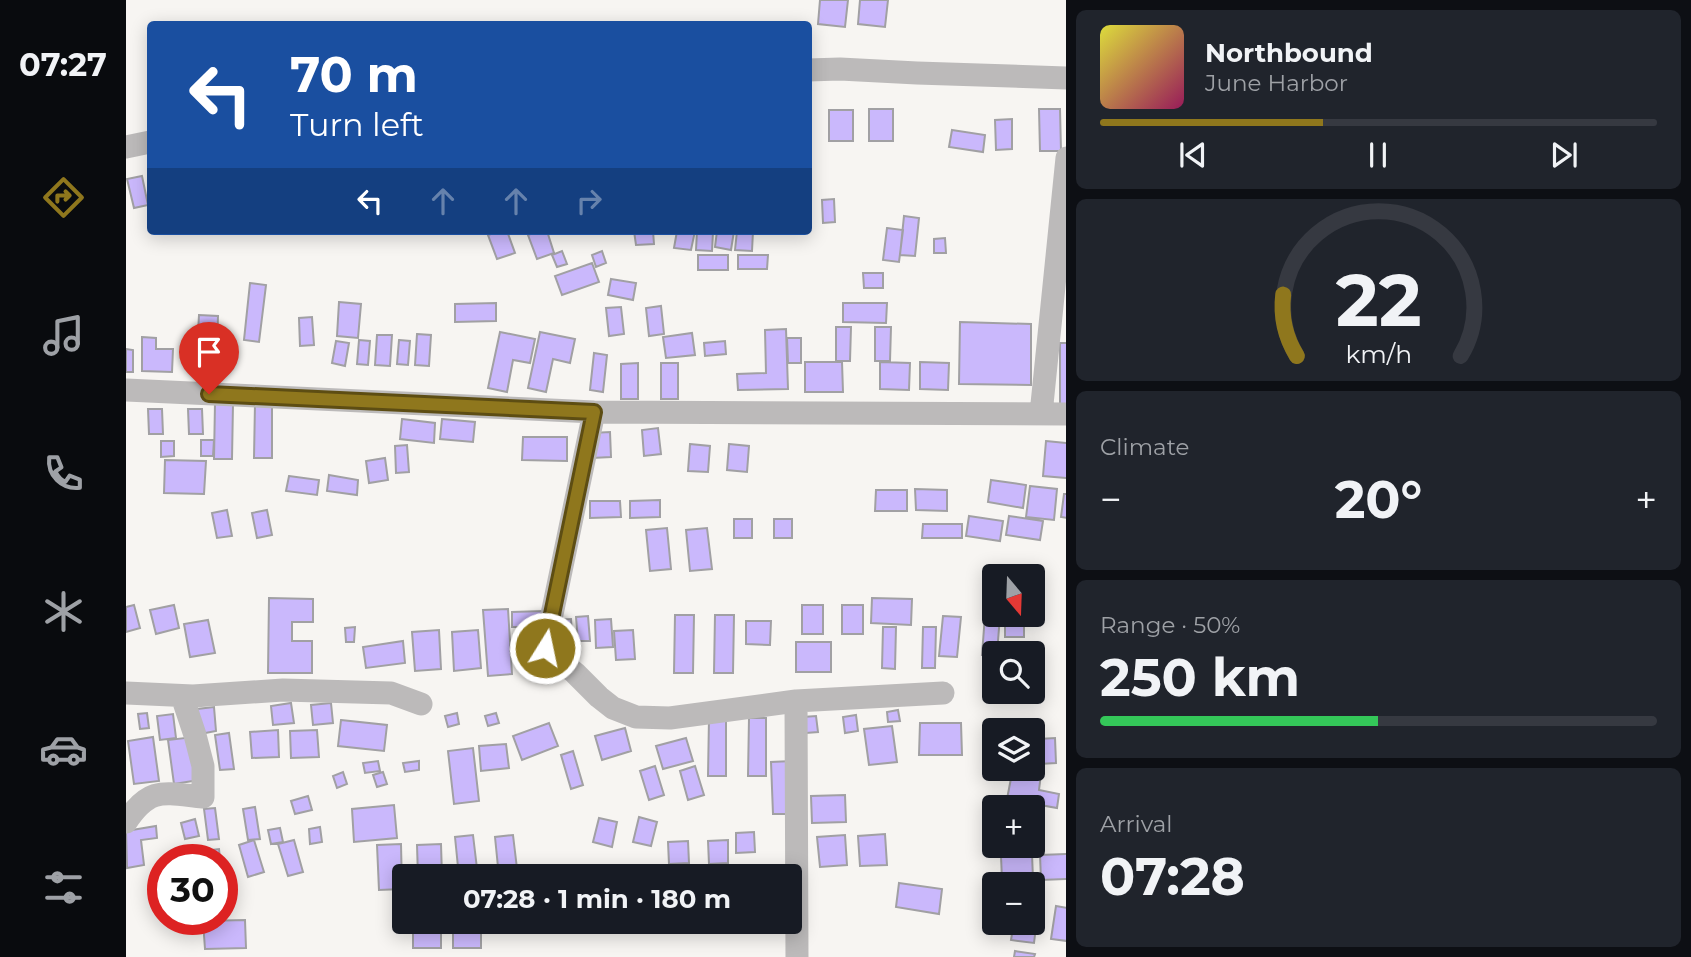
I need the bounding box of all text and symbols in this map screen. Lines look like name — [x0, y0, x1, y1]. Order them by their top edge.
text: Northbound — [1205, 37, 1373, 69]
text: 07:27 — [19, 45, 107, 84]
text: 70 m — [290, 45, 418, 104]
icon: left — [175, 49, 266, 140]
text: June Harbor — [1205, 69, 1348, 97]
text: Turn left — [290, 105, 424, 144]
icon: previous — [1174, 136, 1212, 174]
icon: pause — [1359, 136, 1397, 174]
icon: next — [1545, 136, 1583, 174]
icon: directions — [39, 173, 88, 222]
icon: left — [351, 182, 389, 220]
icon: ahead — [424, 182, 462, 220]
icon: ahead — [497, 182, 535, 220]
icon: right — [570, 182, 608, 220]
text: 22 — [1336, 256, 1421, 344]
icon: music — [39, 311, 88, 360]
pin — [179, 322, 239, 394]
icon: arrive — [190, 333, 228, 371]
text: km/h — [1345, 339, 1412, 369]
text: Climate — [1100, 433, 1189, 461]
icon: phone — [39, 449, 88, 498]
text: 20° — [1335, 468, 1422, 531]
text: − — [1100, 476, 1122, 523]
text: + — [1635, 476, 1657, 523]
north arrow — [982, 564, 1045, 626]
map controls — [982, 564, 1045, 935]
icon: climate — [39, 587, 88, 636]
position arrow — [508, 611, 582, 685]
text: Range · 50% — [1100, 611, 1240, 639]
button: search — [982, 641, 1045, 704]
text: 250 km — [1100, 646, 1300, 709]
button: layers — [982, 718, 1045, 781]
icon: car — [39, 725, 88, 774]
button: + — [982, 795, 1045, 858]
text: Arrival — [1100, 810, 1173, 838]
speed limit sign: 30 — [147, 844, 238, 935]
text: 07:28 — [1100, 845, 1245, 908]
icon: filters — [39, 863, 88, 912]
button: − — [982, 872, 1045, 935]
text: 07:28 · 1 min · 180 m — [463, 883, 731, 915]

